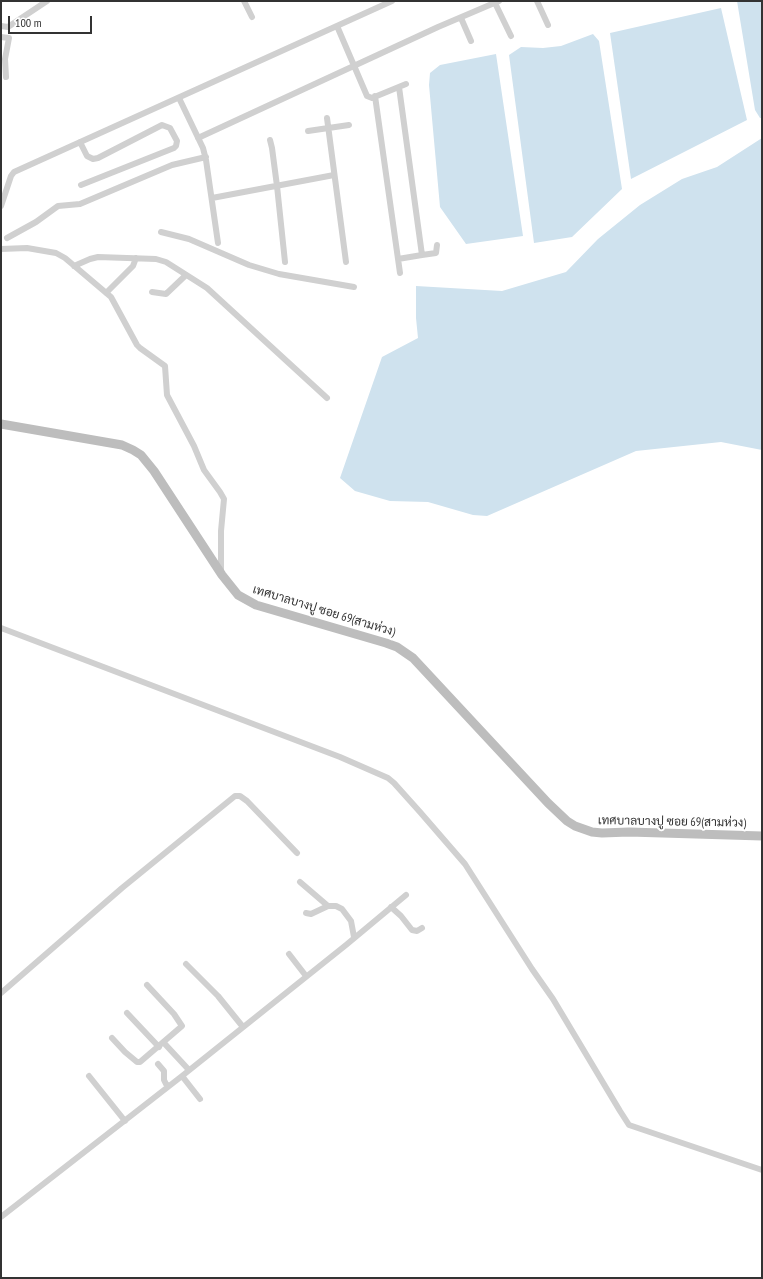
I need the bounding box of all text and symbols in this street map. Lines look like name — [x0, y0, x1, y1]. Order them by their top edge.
scale bar — [10, 8, 94, 34]
text: 100 m — [15, 15, 42, 30]
street label: เทศบาลบางปู ซอย 69(สามห่วง) — [251, 582, 397, 640]
street label: เทศบาลบางปู ซอย 69(สามห่วง) — [598, 814, 746, 830]

